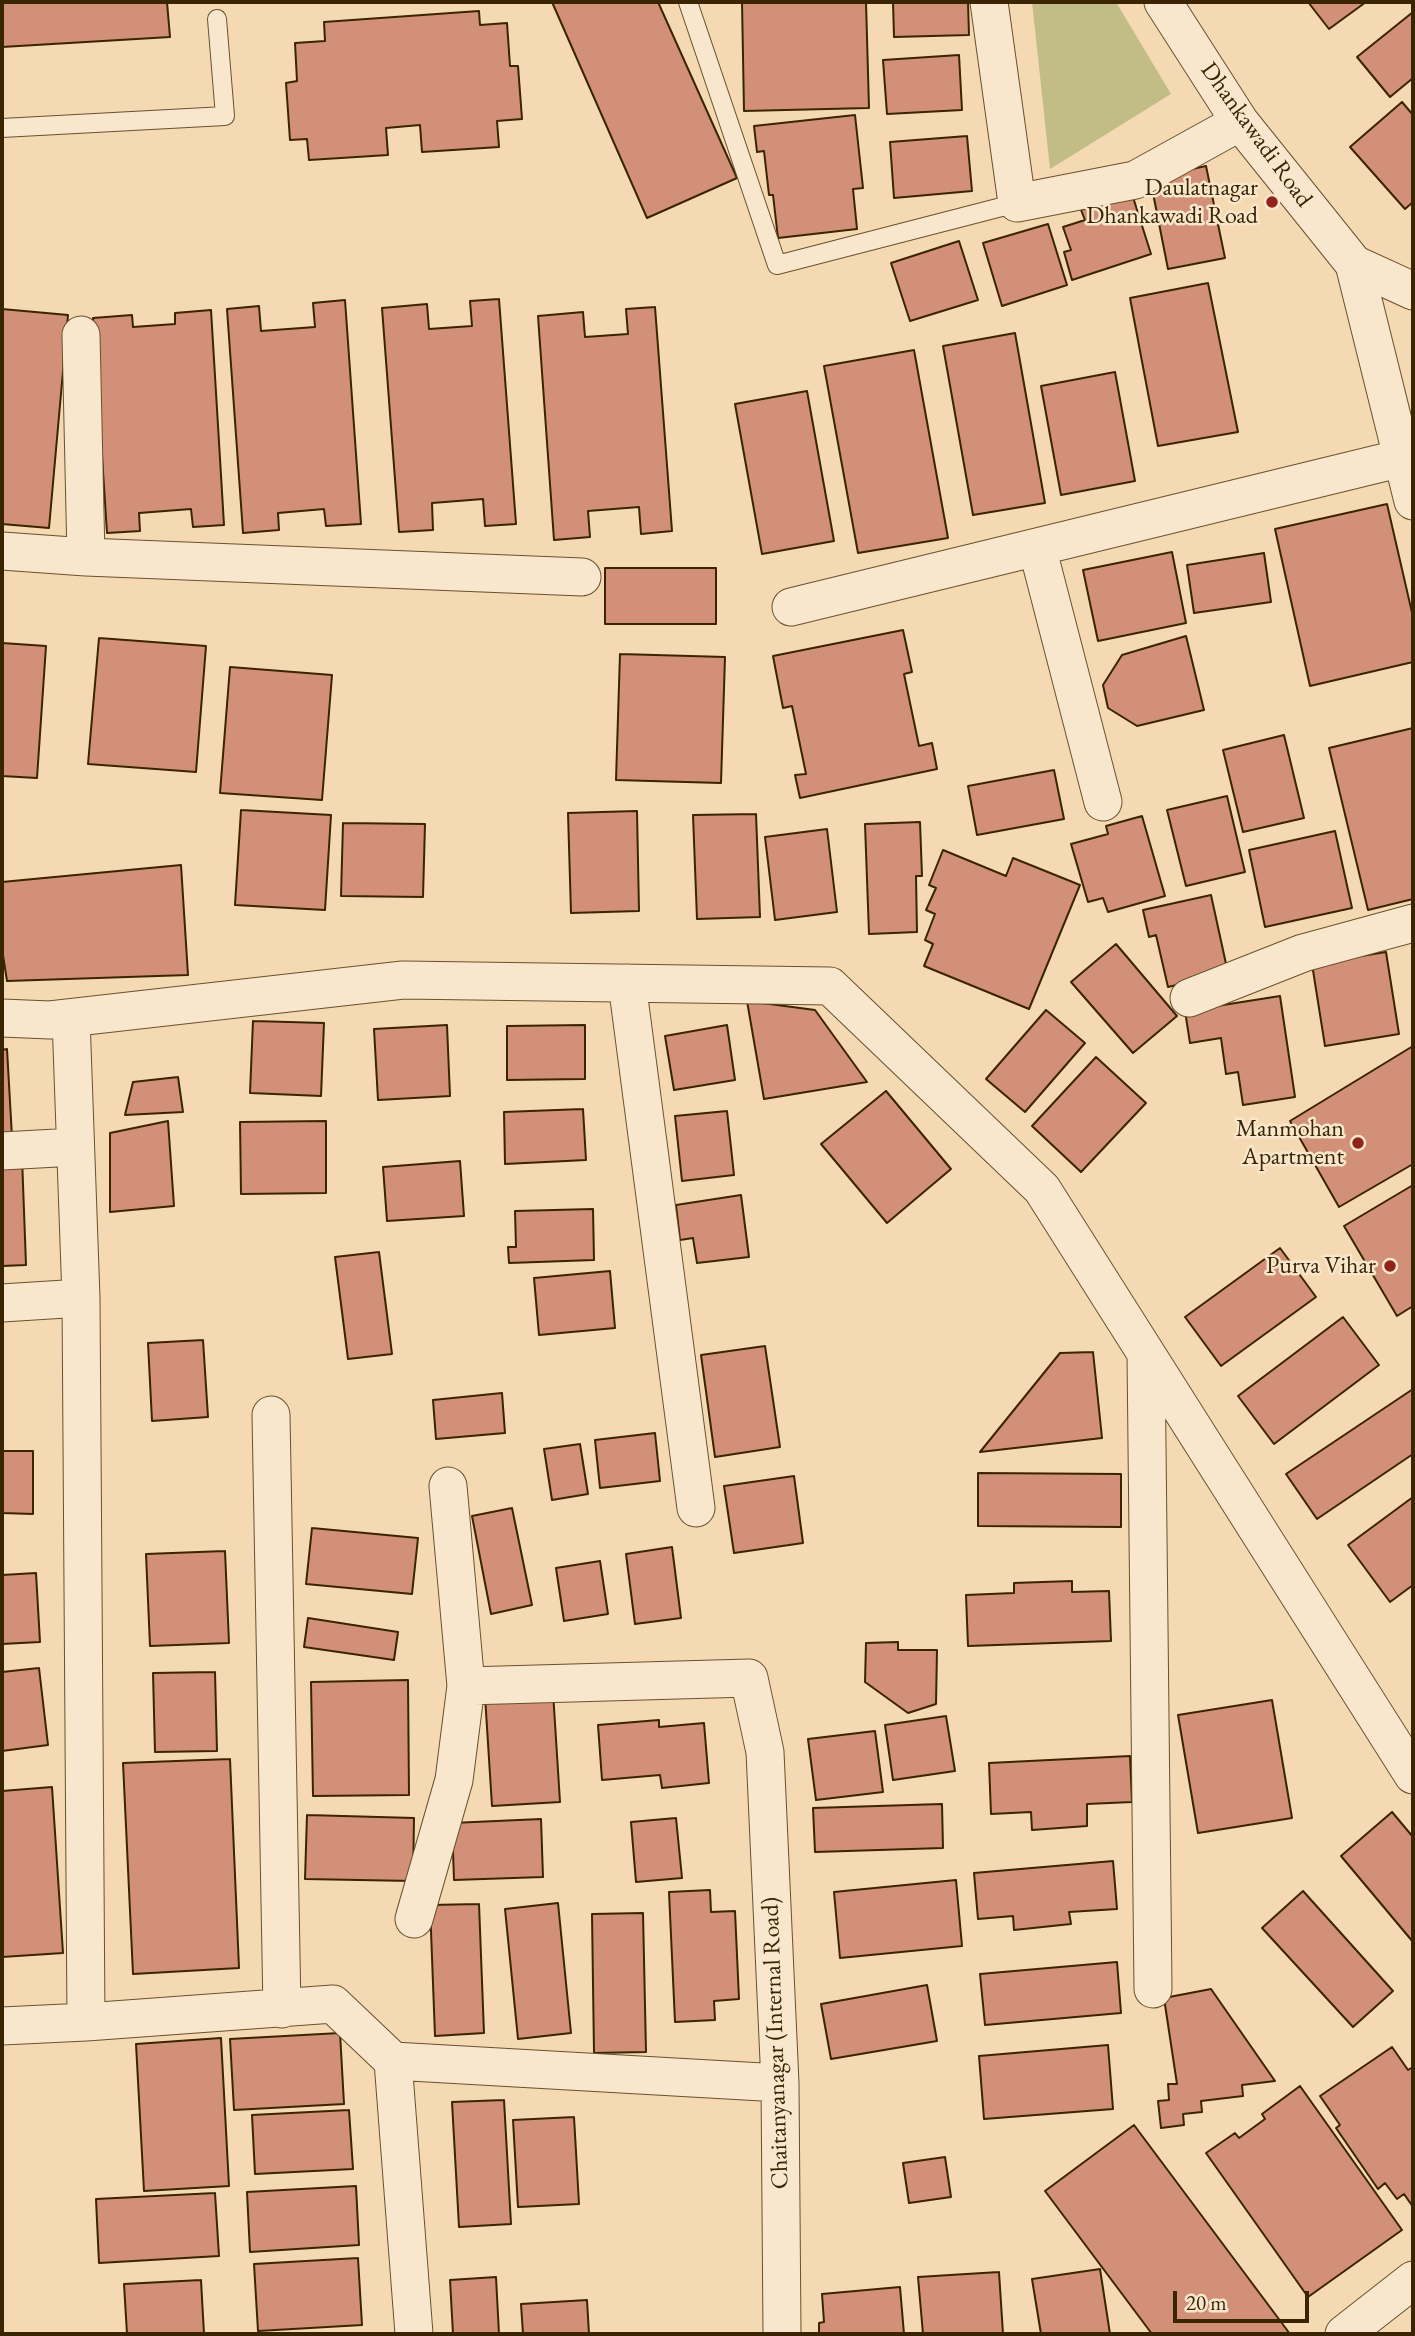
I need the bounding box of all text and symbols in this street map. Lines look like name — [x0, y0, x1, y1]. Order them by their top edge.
street label: Dhankawadi Road — [1194, 57, 1318, 213]
place label: Daulatnagar Dhankawadi Road — [1086, 174, 1258, 230]
marker: Daulatnagar Dhankawadi Road — [1264, 194, 1280, 210]
place label: Manmohan Apartment — [1236, 1115, 1344, 1171]
marker: Manmohan Apartment — [1350, 1135, 1366, 1151]
place label: Purva Vihar — [1266, 1252, 1376, 1280]
marker: Purva Vihar — [1382, 1258, 1398, 1274]
street label: Chaitanyanagar (Internal Road) — [757, 1896, 795, 2190]
scale bar — [1177, 2276, 1314, 2320]
text: 20 m — [1186, 2289, 1227, 2316]

